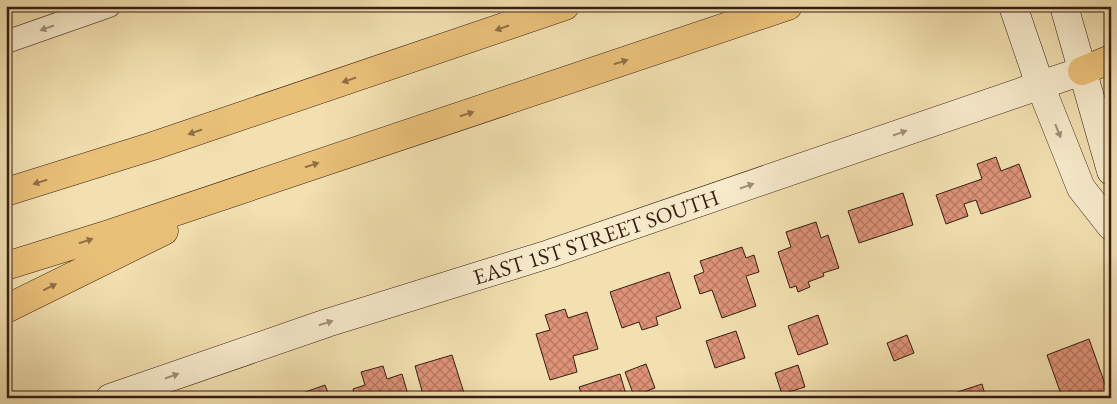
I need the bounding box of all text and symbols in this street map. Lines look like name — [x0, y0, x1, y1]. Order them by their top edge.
one-way arrow — [495, 24, 510, 32]
one-way arrow — [39, 25, 54, 32]
one-way arrow — [613, 58, 628, 66]
one-way arrow — [341, 77, 356, 84]
one-way arrow — [459, 110, 474, 117]
one-way arrow — [1055, 123, 1062, 138]
one-way arrow — [187, 129, 202, 136]
one-way arrow — [893, 129, 908, 137]
one-way arrow — [305, 161, 320, 169]
one-way arrow — [32, 178, 47, 186]
one-way arrow — [739, 182, 754, 189]
street label: EAST 1ST STREET SOUTH — [470, 183, 723, 292]
one-way arrow — [79, 237, 94, 245]
one-way arrow — [43, 283, 57, 291]
one-way arrow — [319, 319, 334, 327]
one-way arrow — [165, 372, 180, 380]

